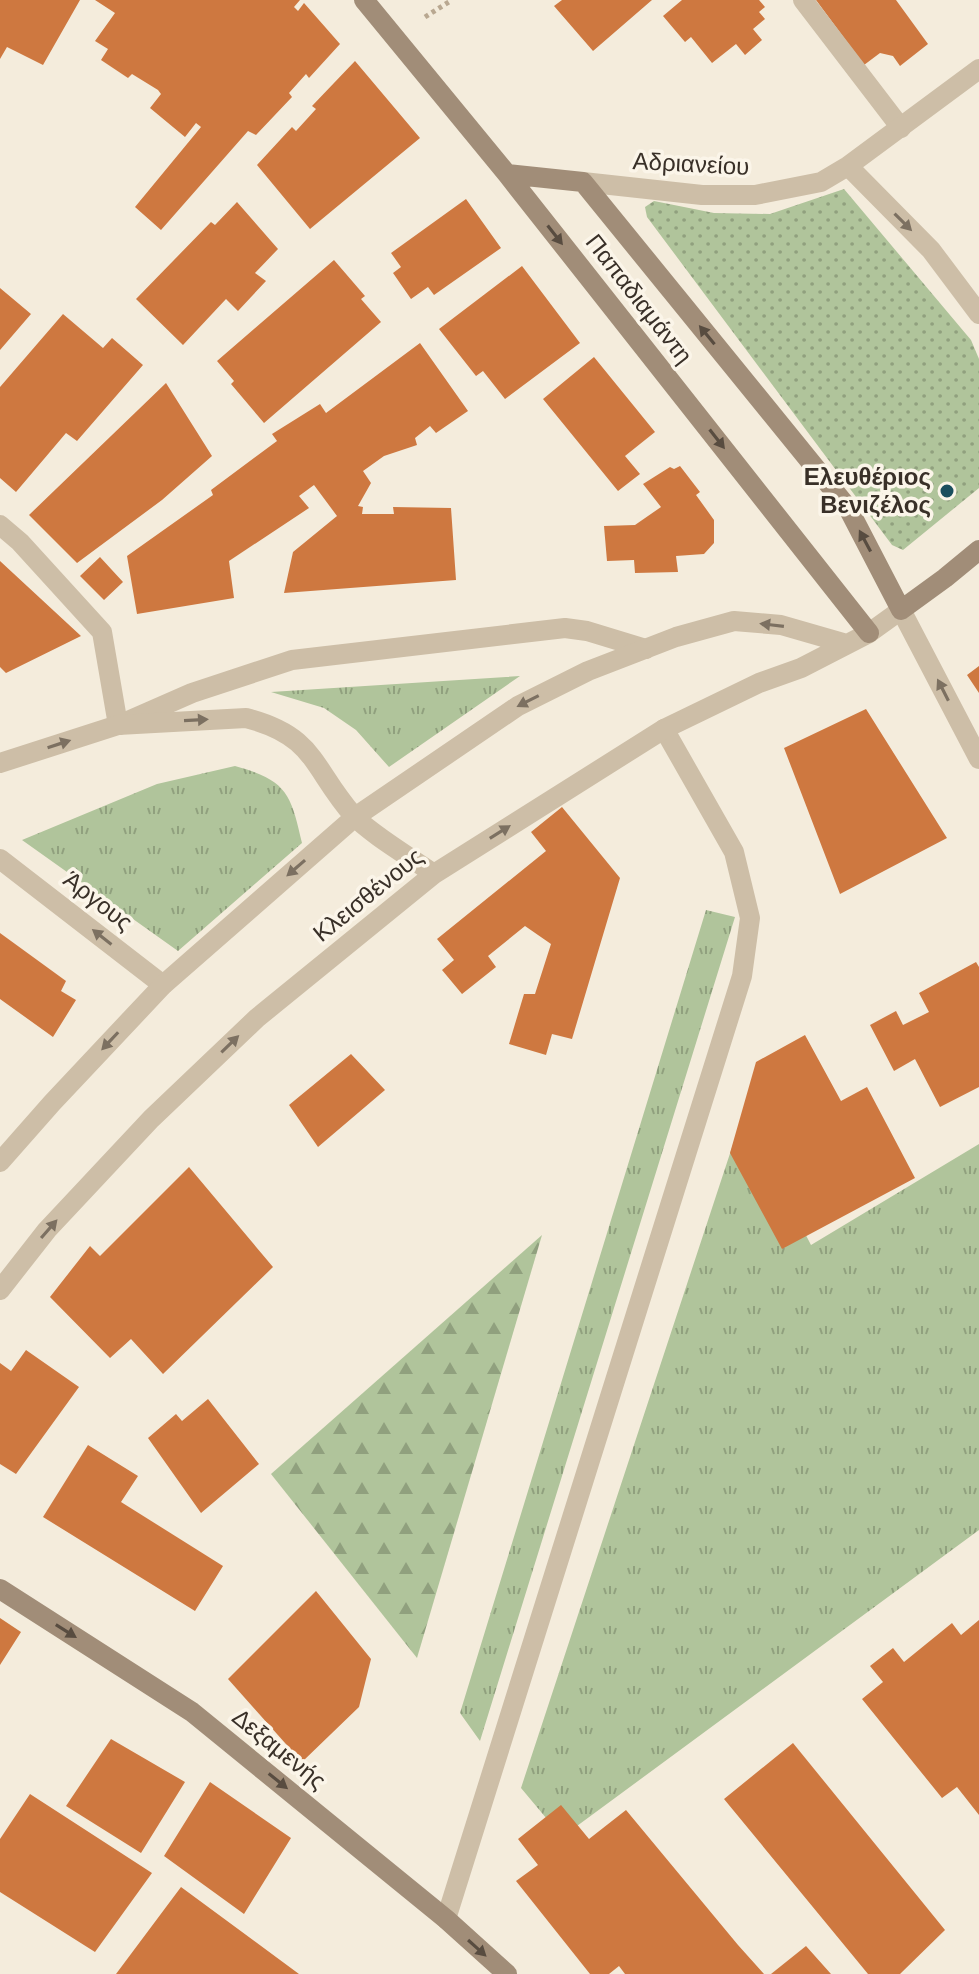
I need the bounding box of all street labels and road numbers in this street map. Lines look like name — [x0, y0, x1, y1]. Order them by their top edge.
street label: Αδριανείου — [632, 147, 750, 180]
street label: Παπαδιαμάντη — [581, 229, 698, 369]
street label: Κλεισθένους — [308, 842, 428, 947]
street label: Άργους — [59, 865, 138, 936]
street label: Δεξαμενής — [227, 1703, 331, 1794]

